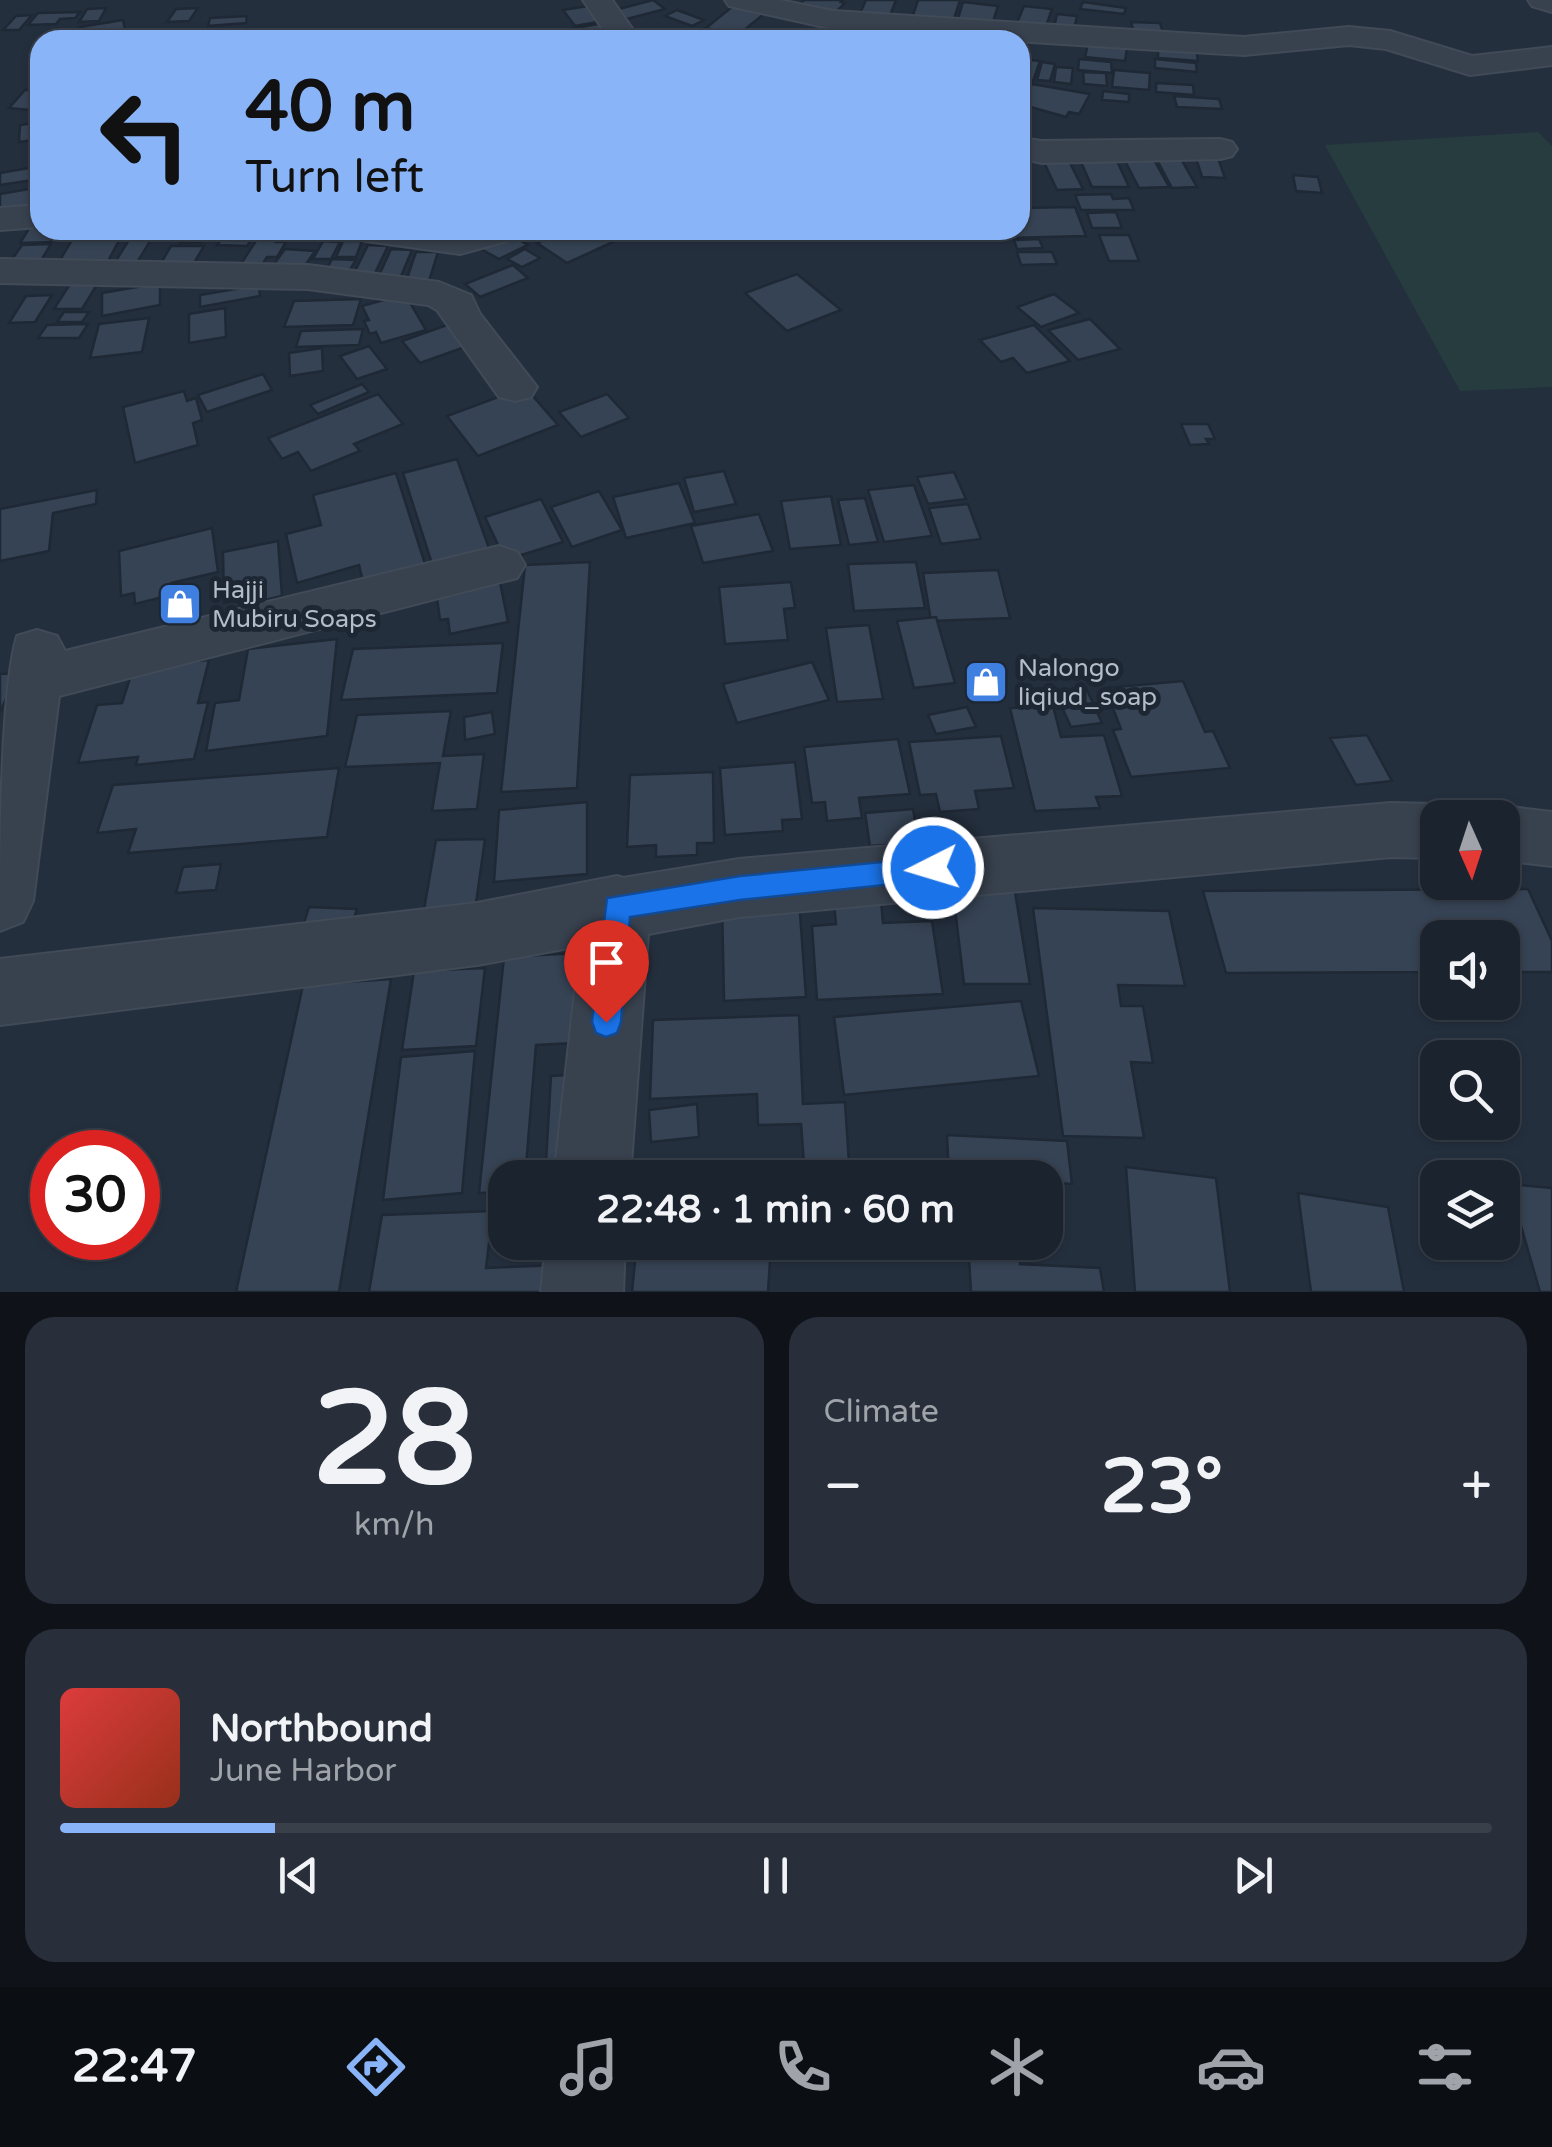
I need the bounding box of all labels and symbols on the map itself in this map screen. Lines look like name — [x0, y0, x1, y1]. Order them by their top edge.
place label: Hajji Mubiru Soaps — [212, 575, 377, 634]
shop icon: Hajji Mubiru Soaps — [157, 581, 203, 627]
place label: Nalongo liqiud_soap — [1018, 653, 1157, 712]
shop icon: Nalongo liqiud_soap — [963, 659, 1009, 705]
north arrow — [1420, 800, 1520, 900]
position arrow — [881, 816, 985, 920]
pin — [564, 920, 649, 1023]
speed limit sign: 30 — [30, 1130, 160, 1260]

